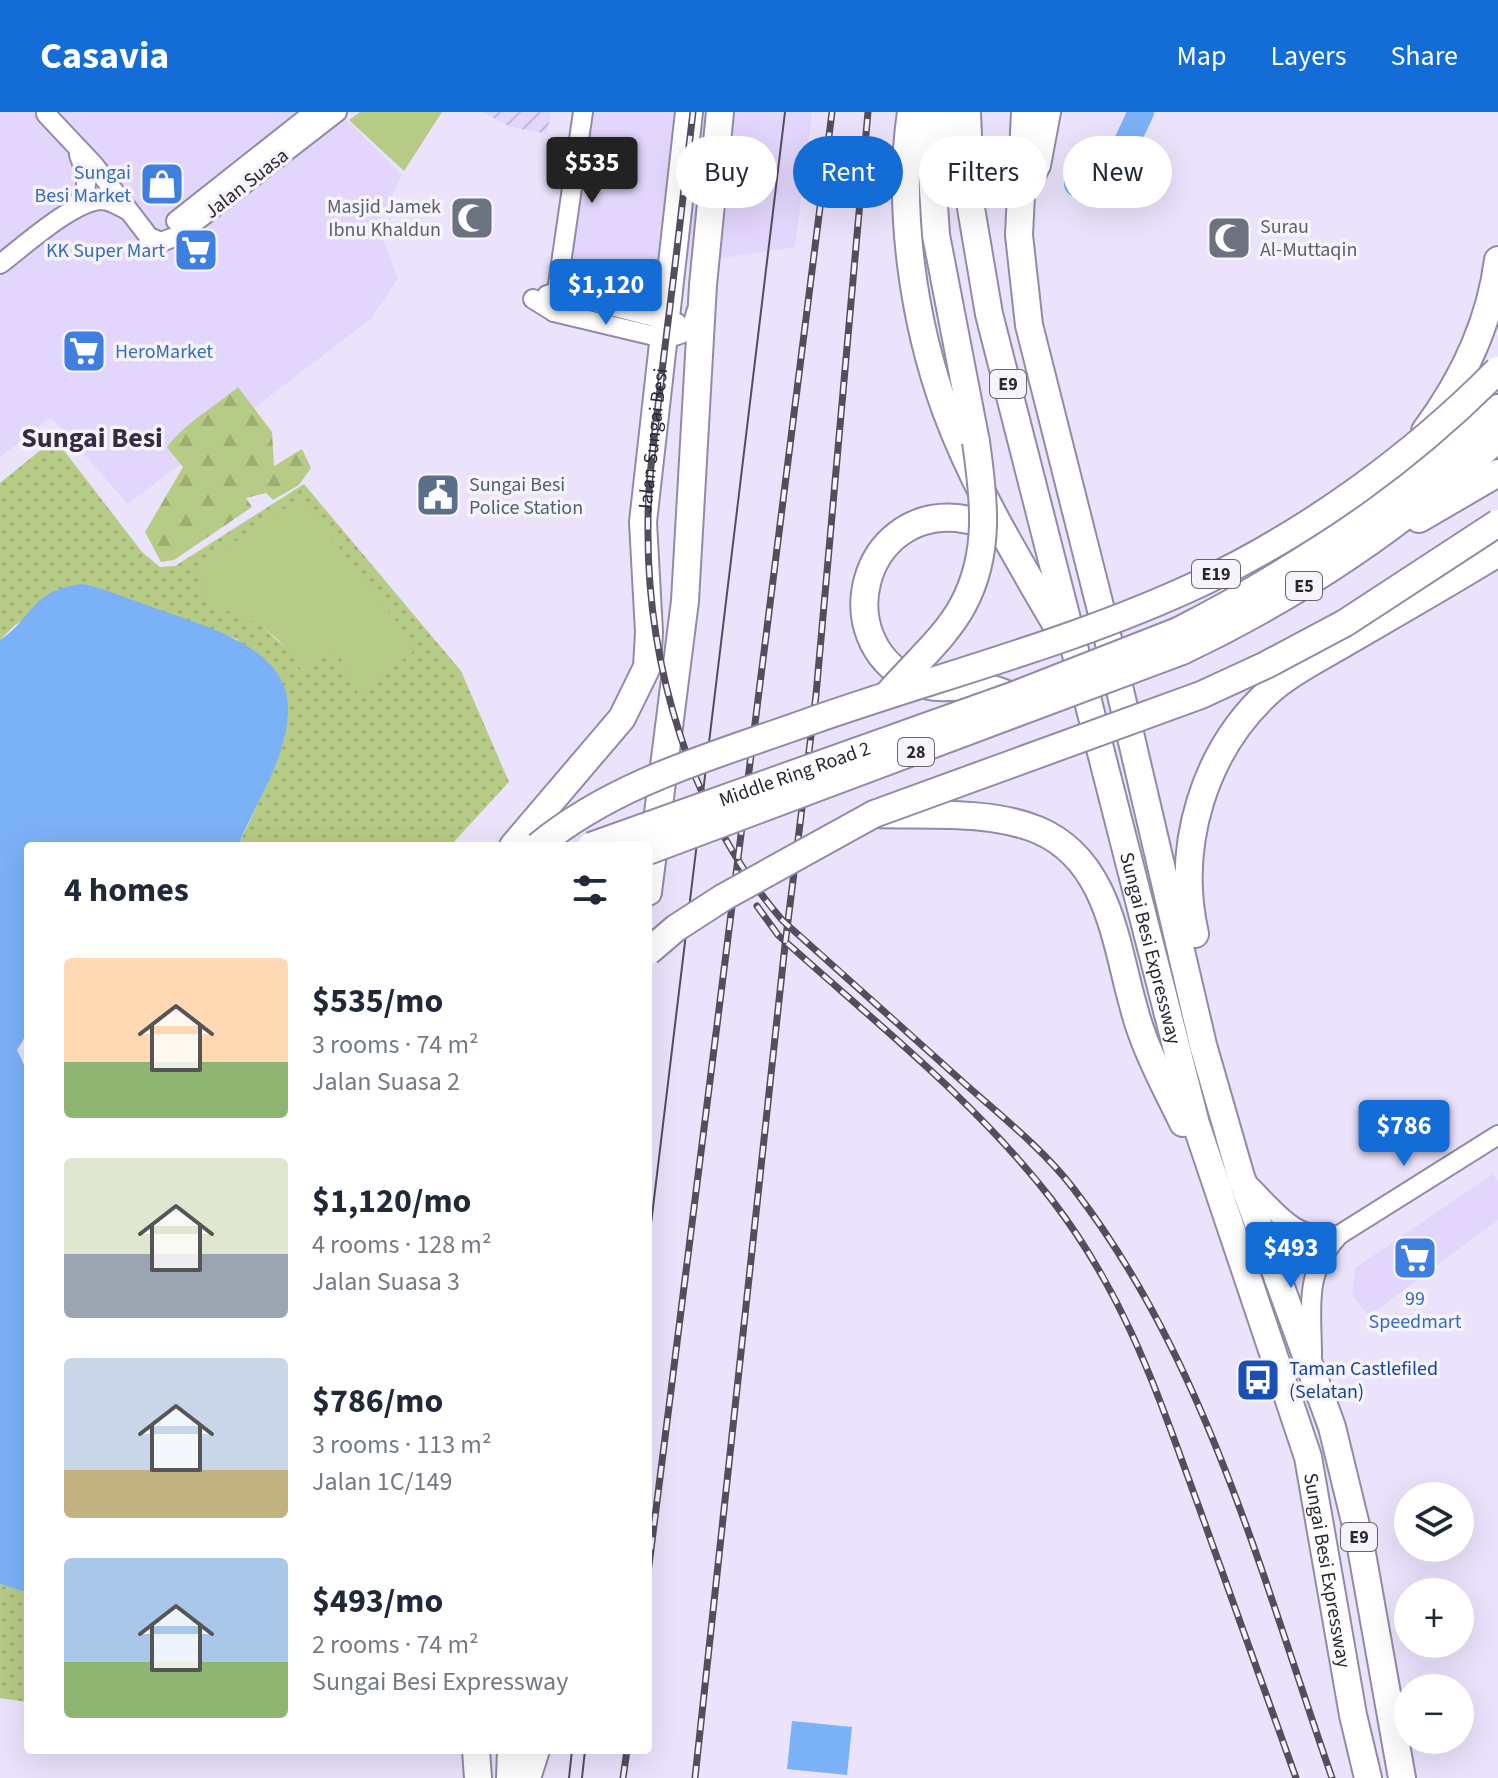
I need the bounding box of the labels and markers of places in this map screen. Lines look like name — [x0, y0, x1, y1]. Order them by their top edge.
pin: $535 — [545, 137, 639, 205]
place label: Sungai Besi Market — [34, 159, 131, 210]
shop icon: Sungai Besi Market — [138, 160, 186, 208]
place label: Masjid Jamek Ibnu Khaldun — [327, 193, 441, 244]
mosque icon: Masjid Jamek Ibnu Khaldun — [448, 194, 496, 242]
place label: Surau Al-Muttaqin — [1260, 213, 1357, 264]
mosque icon: Surau Al-Muttaqin — [1205, 214, 1253, 262]
supermarket icon: KK Super Mart — [172, 226, 220, 274]
place label: KK Super Mart — [46, 237, 165, 265]
pin: $1,120 — [541, 259, 671, 327]
supermarket icon: HeroMarket — [60, 327, 108, 375]
place label: HeroMarket — [115, 338, 213, 366]
public building icon: Sungai Besi Police Station — [414, 471, 462, 519]
place label: Sungai Besi Police Station — [469, 471, 583, 522]
pin: $786 — [1357, 1100, 1451, 1168]
pin: $493 — [1244, 1222, 1338, 1290]
supermarket icon: 99 Speedmart — [1391, 1234, 1439, 1282]
place label: 99 Speedmart — [1368, 1285, 1462, 1336]
place label: Taman Castlefiled (Selatan) — [1289, 1355, 1438, 1406]
bus stop icon: Taman Castlefiled (Selatan) — [1234, 1356, 1282, 1404]

